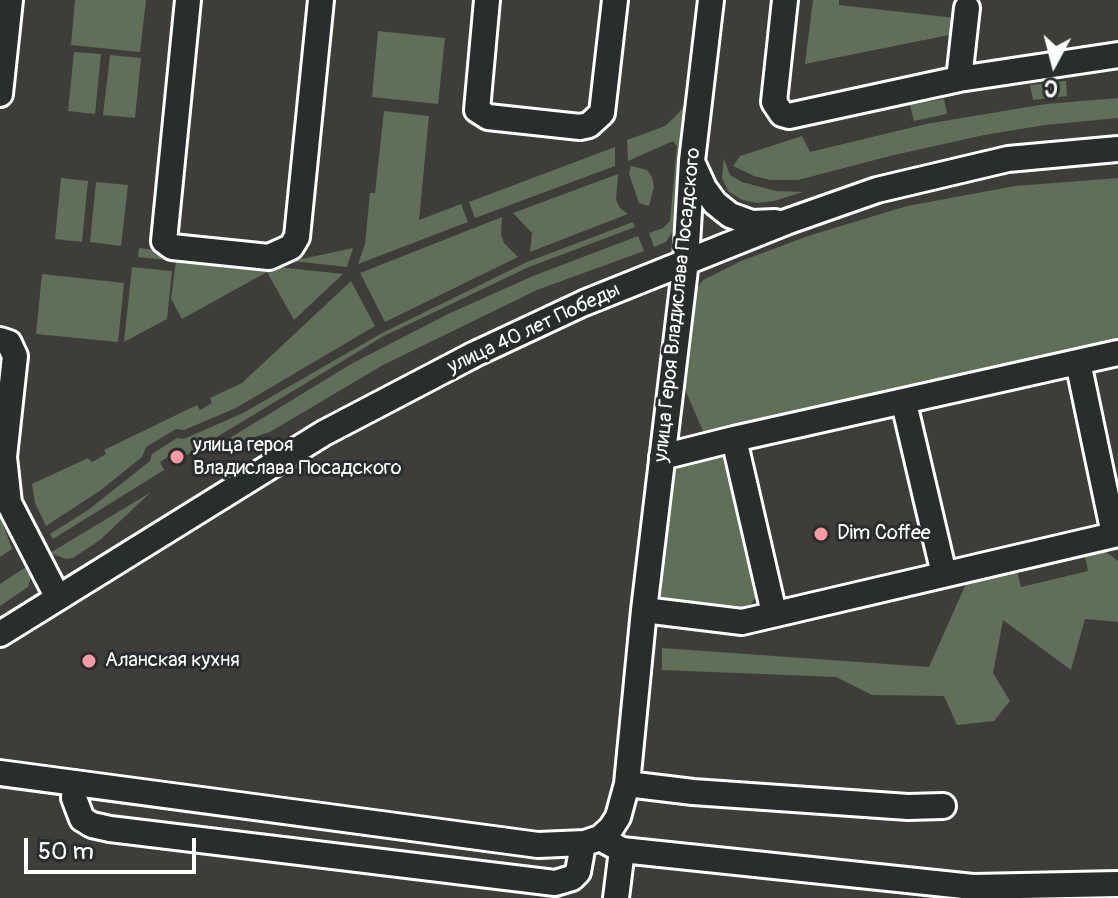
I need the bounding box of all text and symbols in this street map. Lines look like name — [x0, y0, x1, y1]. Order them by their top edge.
north arrow — [1014, 24, 1094, 104]
text: С — [1043, 73, 1060, 103]
street label: улица Героя Владислава Посадского — [650, 147, 706, 463]
street label: улица 40 лет Победы — [444, 279, 624, 379]
place label: улица героя Владислава Посадского — [193, 434, 401, 481]
marker: улица героя Владислава Посадского — [168, 448, 186, 466]
place label: Dim Coffee — [837, 522, 931, 546]
marker: Dim Coffee — [812, 525, 830, 543]
place label: Аланская кухня — [105, 649, 240, 673]
marker: Аланская кухня — [80, 652, 98, 670]
scale bar — [28, 822, 200, 872]
text: 50 m — [38, 837, 94, 866]

